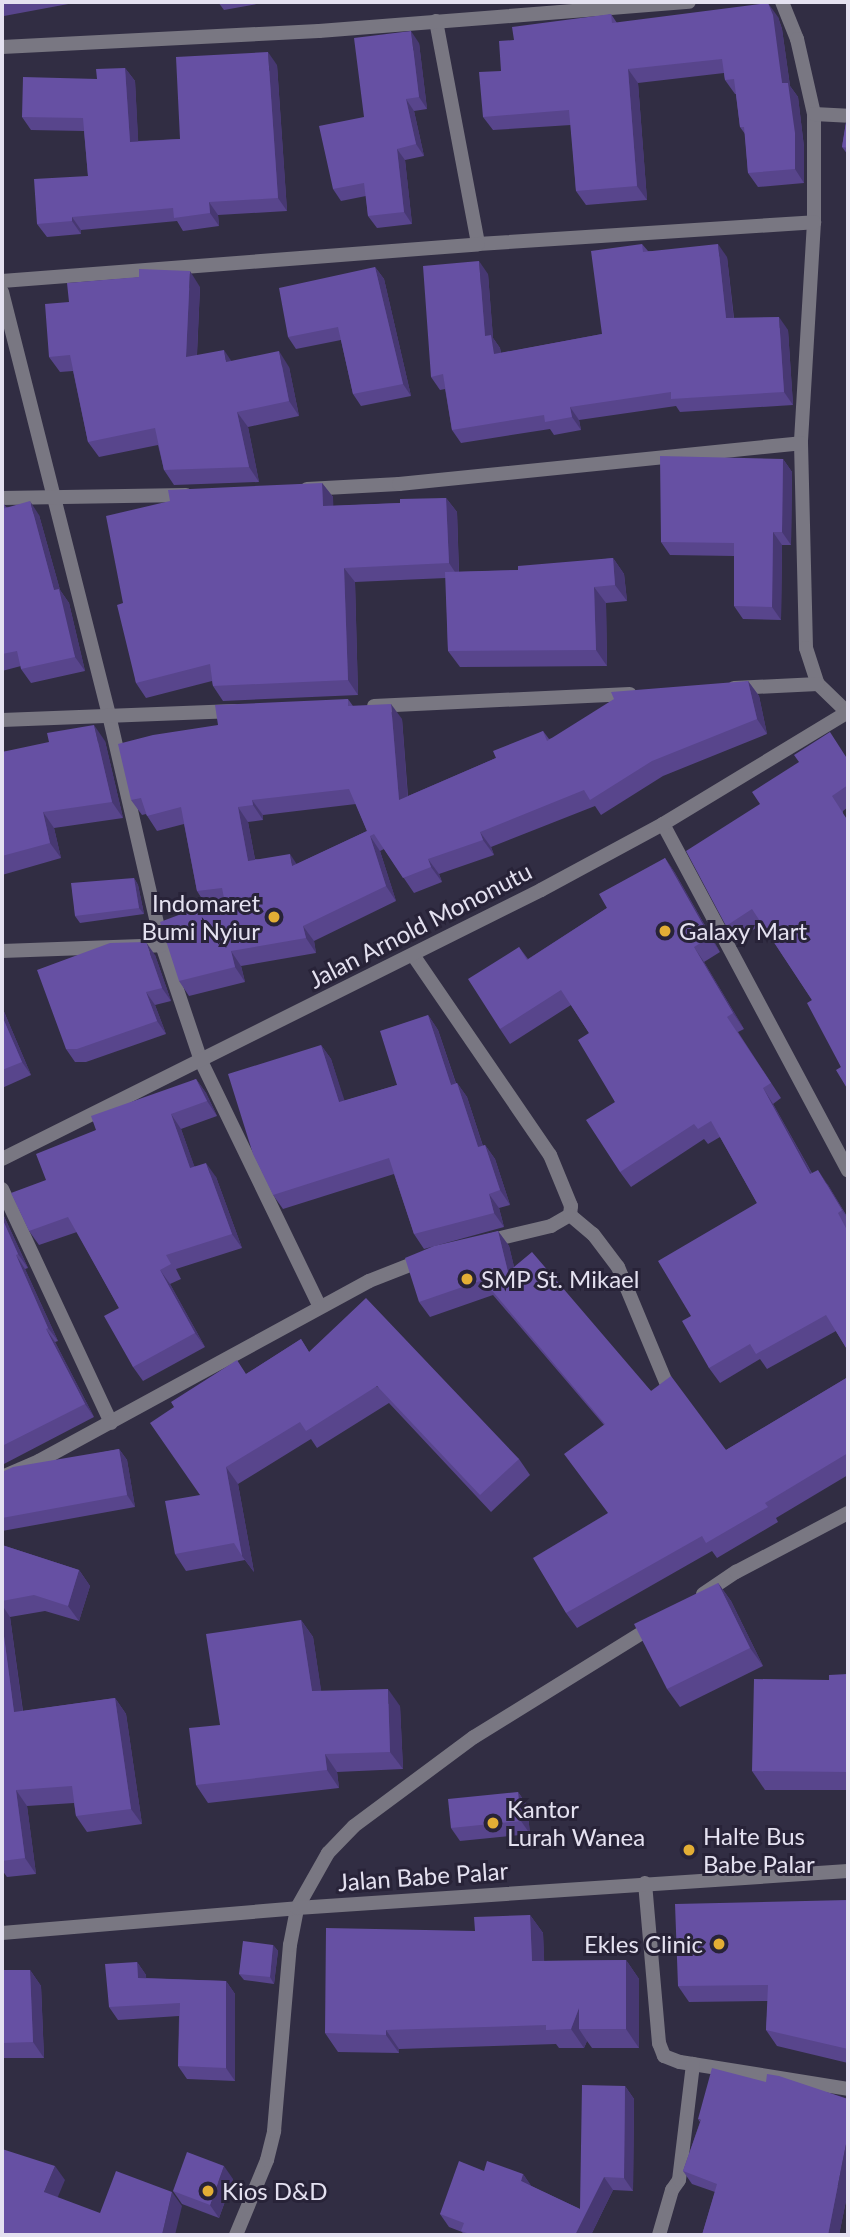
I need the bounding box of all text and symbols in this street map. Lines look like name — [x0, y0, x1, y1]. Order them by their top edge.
street label: Jalan Arnold Mononutu — [303, 856, 537, 994]
place label: Indomaret Bumi Nyiur — [141, 889, 260, 945]
marker: Indomaret Bumi Nyiur — [266, 909, 282, 925]
place label: Galaxy Mart — [679, 917, 808, 945]
marker: Galaxy Mart — [657, 923, 673, 939]
place label: SMP St. Mikael — [481, 1265, 640, 1293]
marker: SMP St. Mikael — [459, 1271, 475, 1287]
place label: Kantor Lurah Wanea — [507, 1795, 645, 1851]
marker: Kantor Lurah Wanea — [485, 1815, 501, 1831]
place label: Halte Bus Babe Palar — [703, 1822, 815, 1878]
marker: Halte Bus Babe Palar — [681, 1842, 697, 1858]
street label: Jalan Babe Palar — [337, 1856, 509, 1896]
place label: Ekles Clinic — [584, 1930, 703, 1958]
marker: Ekles Clinic — [709, 1934, 729, 1954]
place label: Kios D&D — [222, 2177, 327, 2205]
marker: Kios D&D — [200, 2183, 216, 2199]

